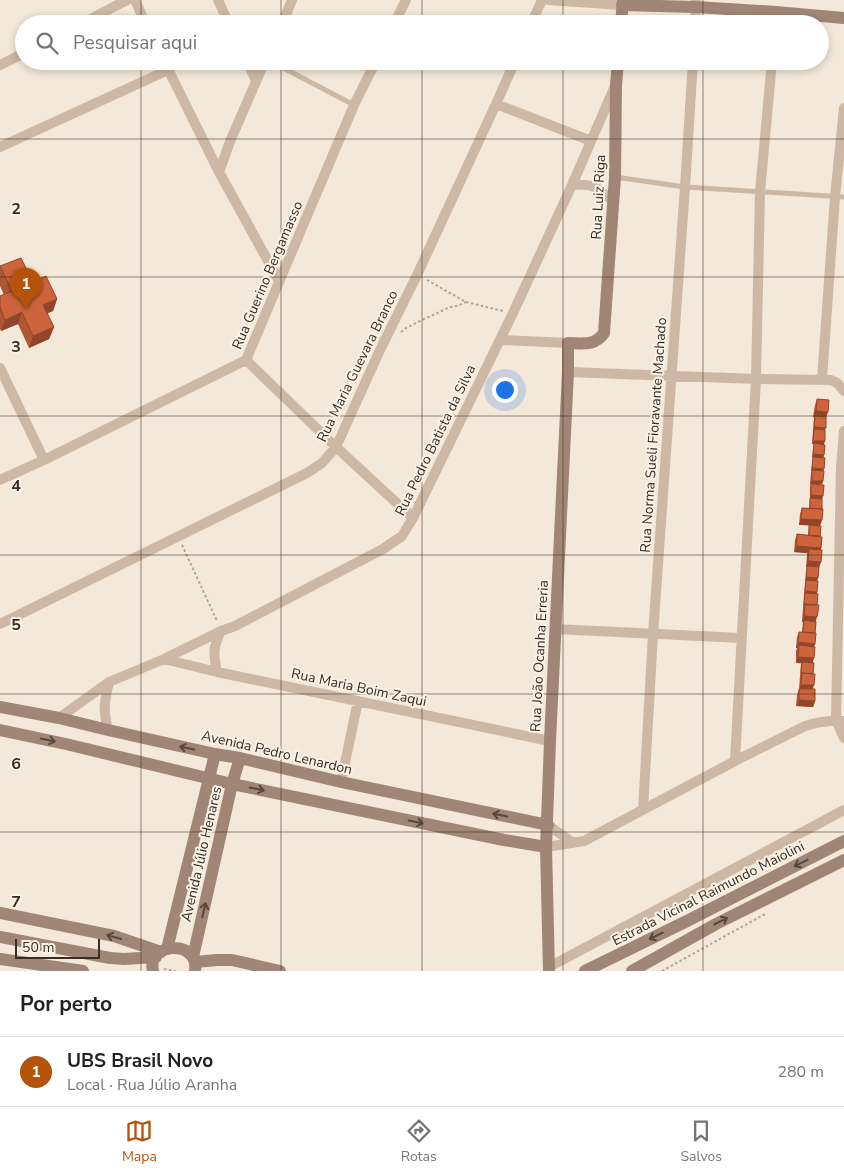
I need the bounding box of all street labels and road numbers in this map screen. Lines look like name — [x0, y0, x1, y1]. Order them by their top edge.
street label: Rua Luiz Riga — [587, 154, 610, 240]
street label: Rua Guerino Bergamasso — [228, 198, 307, 352]
street label: Rua Maria Guevara Branco — [312, 287, 403, 445]
street label: Rua Norma Sueli Fioravante Machado — [636, 317, 671, 553]
street label: Rua Pedro Batista da Silva — [391, 362, 480, 519]
street label: Rua João Ocanha Erreria — [526, 580, 553, 732]
street label: Rua Maria Boim Zaqui — [290, 664, 428, 711]
street label: Avenida Pedro Lenardon — [200, 726, 354, 779]
street label: Avenida Júlio Henares — [177, 784, 226, 924]
street label: Estrada Vicinal Raimundo Maiolini — [609, 837, 808, 950]

